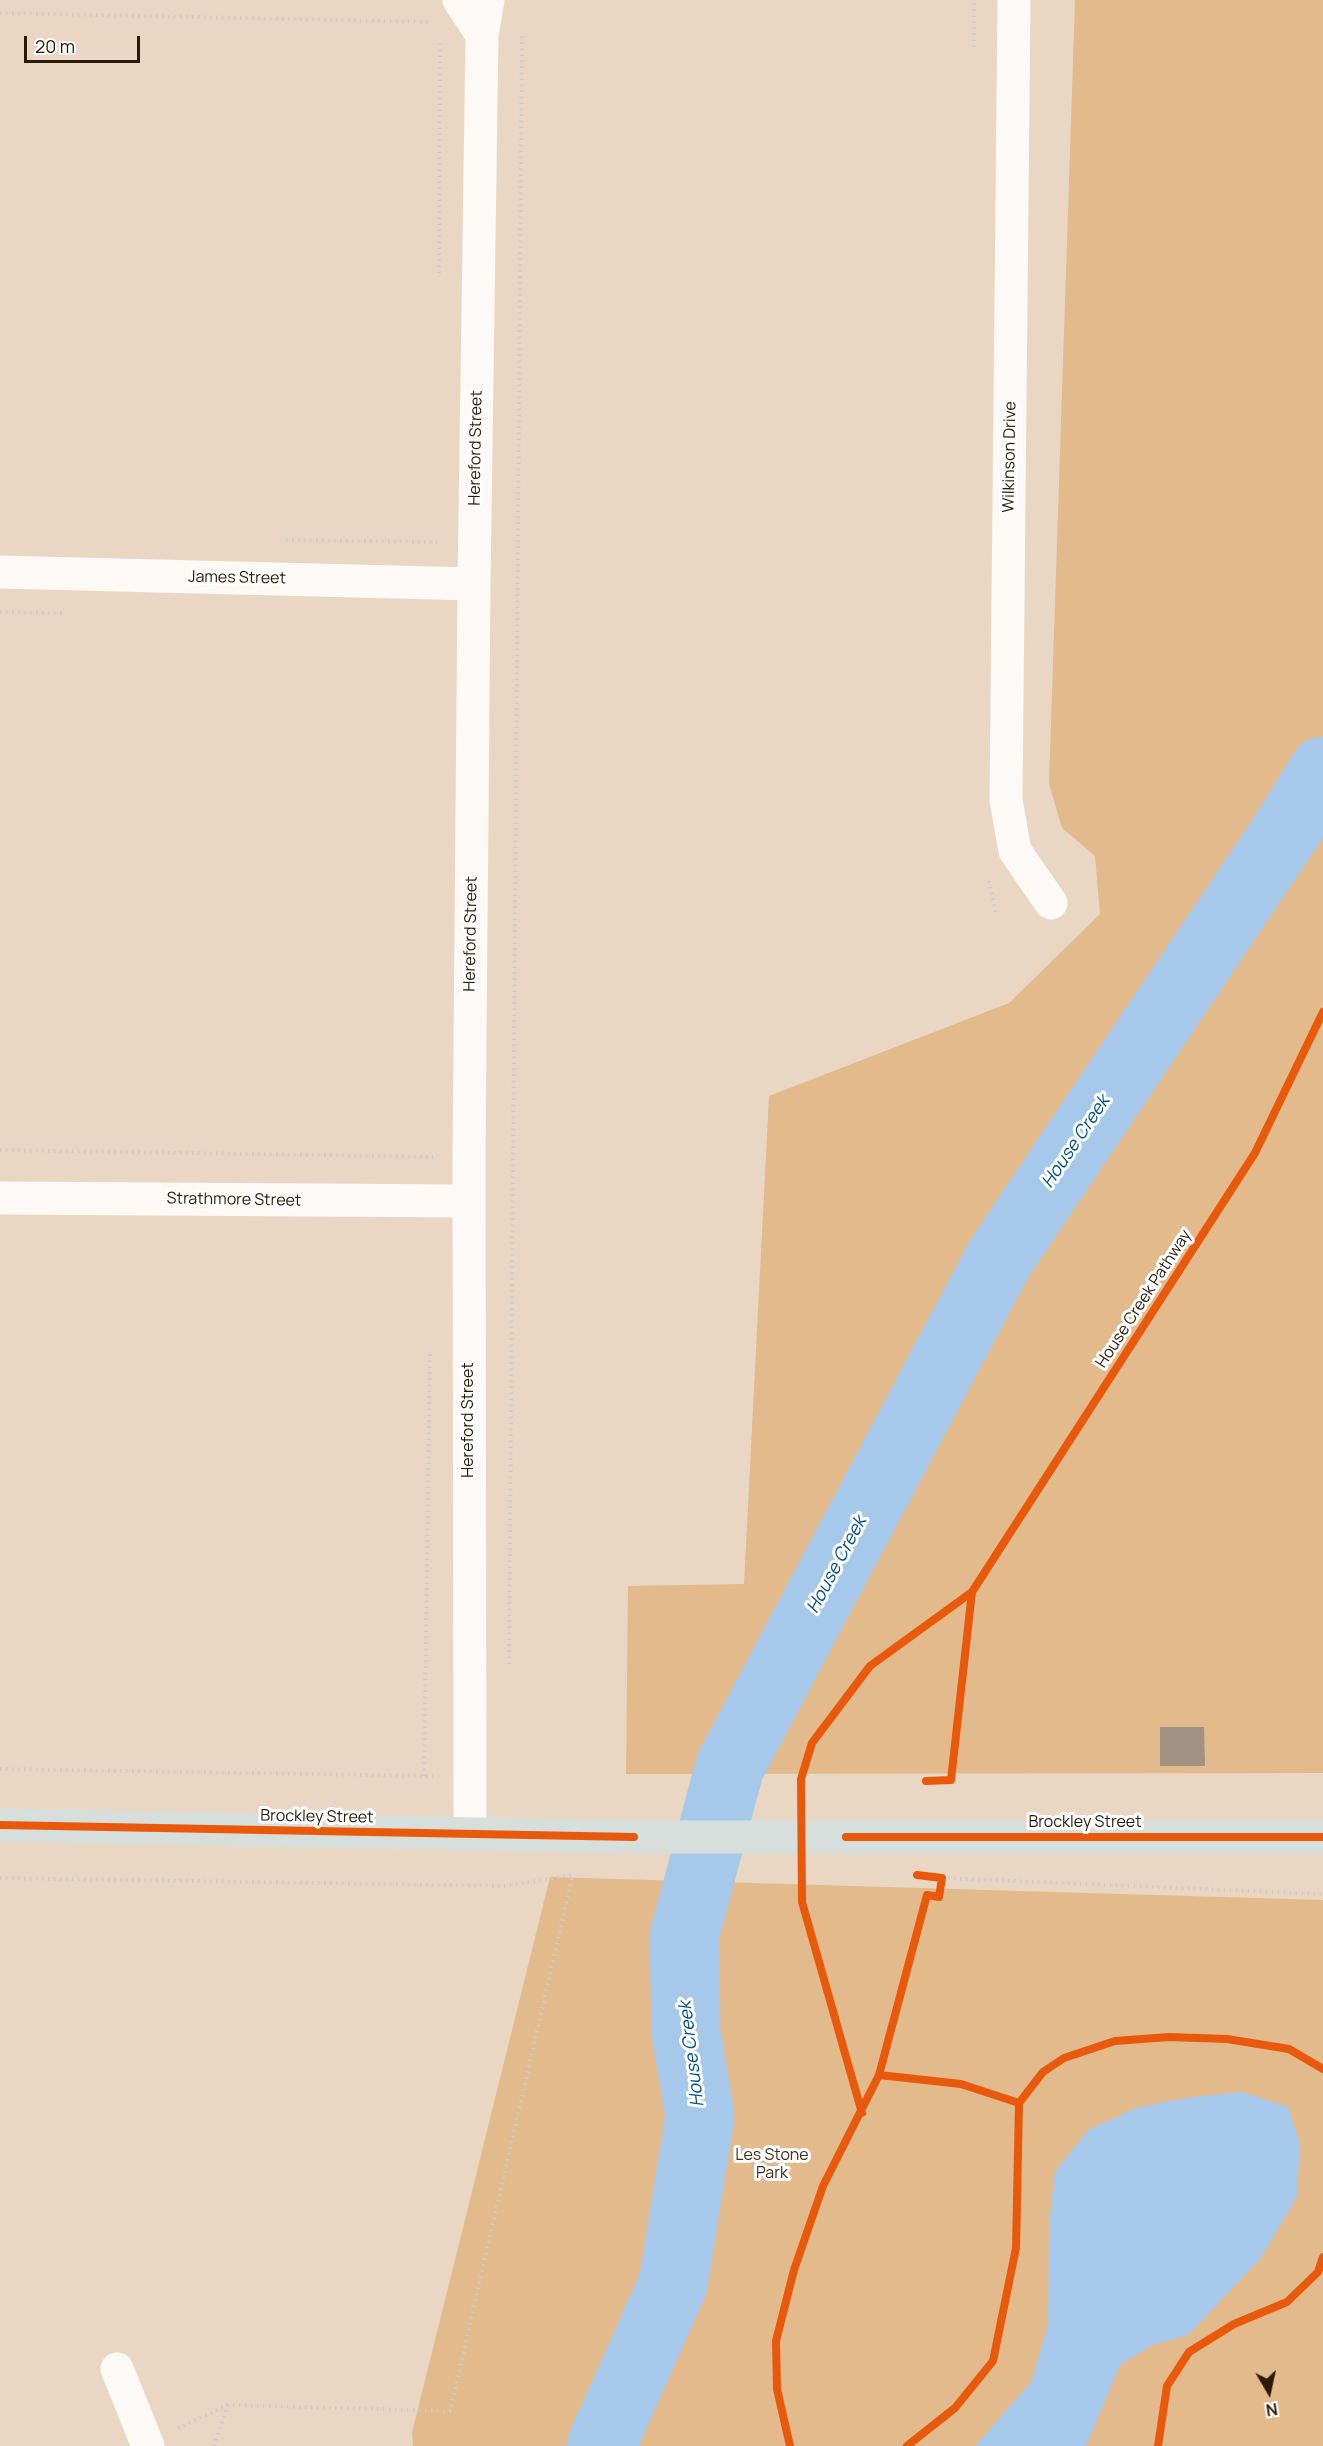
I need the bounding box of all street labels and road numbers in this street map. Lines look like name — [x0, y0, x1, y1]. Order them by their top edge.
street label: Hereford Street — [465, 390, 487, 506]
street label: Wilkinson Drive — [999, 401, 1021, 513]
street label: James Street — [188, 568, 286, 588]
street label: Hereford Street — [460, 876, 482, 992]
street label: Strathmore Street — [167, 1189, 301, 1211]
street label: House Creek Pathway — [1092, 1226, 1196, 1372]
street label: Hereford Street — [459, 1362, 479, 1478]
street label: Brockley Street — [260, 1806, 374, 1828]
street label: Brockley Street — [1028, 1813, 1142, 1833]

